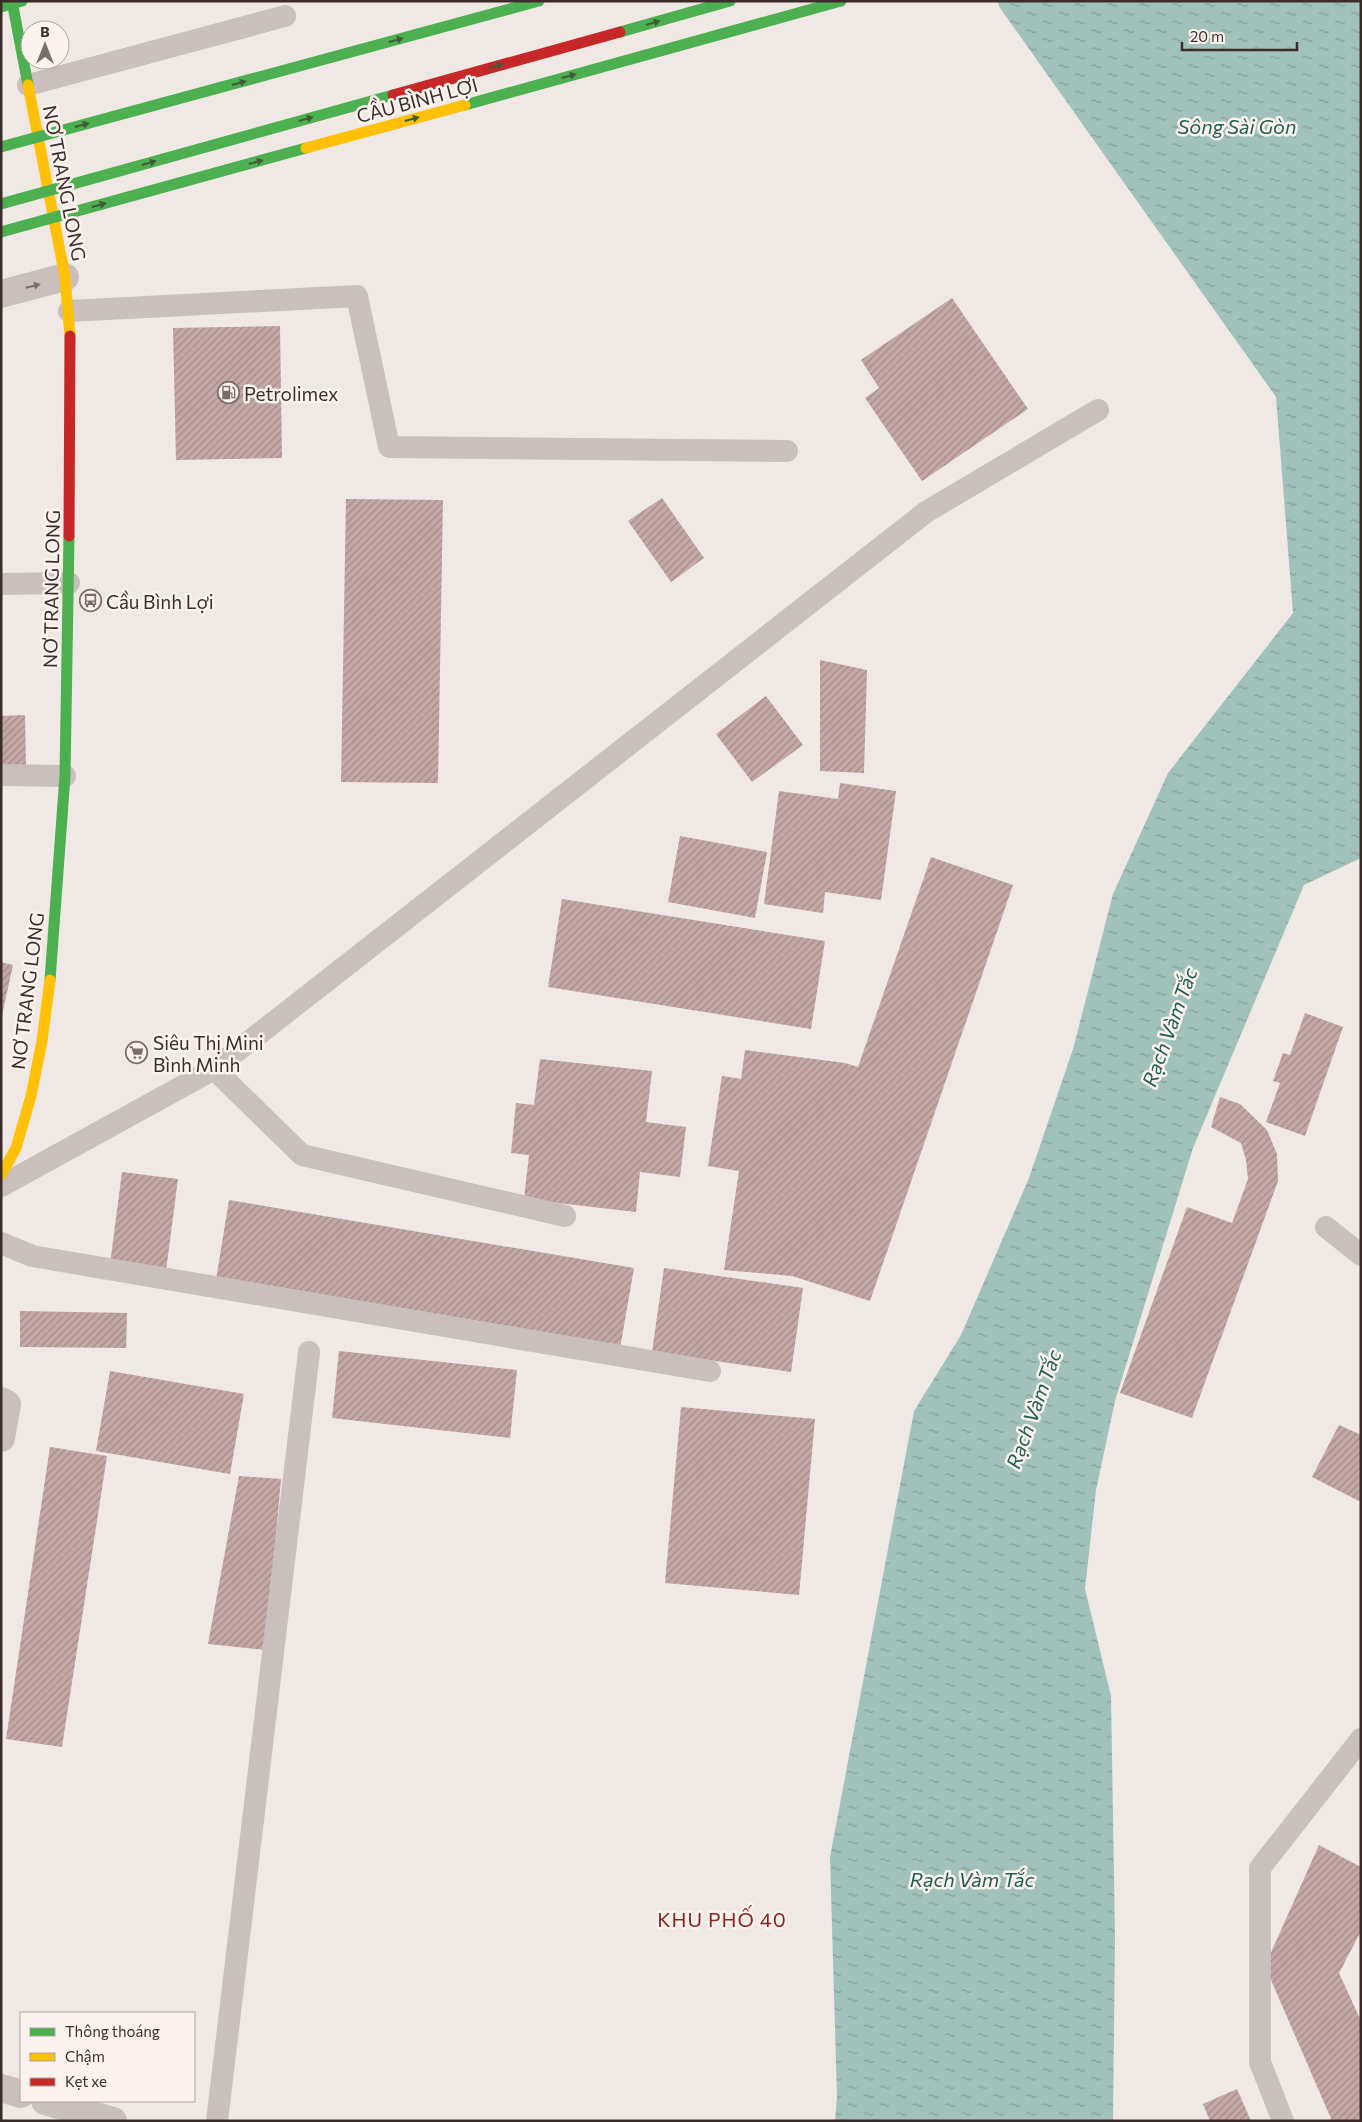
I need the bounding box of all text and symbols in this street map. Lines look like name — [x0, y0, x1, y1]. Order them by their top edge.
one-way arrow — [645, 18, 660, 26]
north arrow — [20, 20, 70, 70]
scale bar — [1182, 20, 1297, 52]
text: B — [40, 23, 50, 40]
text: 20 m — [1190, 27, 1224, 45]
one-way arrow — [388, 36, 403, 44]
one-way arrow — [489, 62, 504, 70]
street label: CẦU BÌNH LỢI — [353, 70, 480, 127]
one-way arrow — [561, 72, 577, 80]
one-way arrow — [232, 78, 247, 86]
street label: NƠ TRANG LONG — [39, 103, 91, 263]
water label: Sông Sài Gòn — [1178, 114, 1296, 138]
one-way arrow — [298, 115, 314, 123]
one-way arrow — [405, 115, 420, 123]
one-way arrow — [75, 121, 90, 129]
one-way arrow — [248, 157, 263, 165]
one-way arrow — [142, 158, 157, 166]
one-way arrow — [91, 200, 106, 208]
one-way arrow — [26, 281, 41, 289]
fuel station icon: Petrolimex — [216, 381, 240, 405]
place label: Petrolimex — [244, 382, 338, 405]
street label: NƠ TRANG LONG — [38, 510, 64, 668]
bus stop icon: Cầu Bình Lợi — [78, 589, 102, 613]
place label: Cầu Bình Lợi — [106, 590, 214, 613]
street label: NƠ TRANG LONG — [6, 911, 48, 1071]
water label: Rạch Vàm Tắc — [1136, 964, 1202, 1090]
place label: Siêu Thị Mini Bình Minh — [153, 1031, 264, 1076]
supermarket icon: Siêu Thị Mini Bình Minh — [125, 1041, 149, 1065]
water label: Rạch Vàm Tắc — [1000, 1346, 1066, 1472]
water label: Rạch Vàm Tắc — [910, 1867, 1034, 1891]
district label: KHU PHỐ 40 — [657, 1905, 787, 1931]
legend — [20, 2012, 195, 2102]
text: Thông thoáng — [65, 2022, 160, 2040]
text: Chậm — [65, 2047, 105, 2065]
text: Kẹt xe — [65, 2072, 107, 2090]

